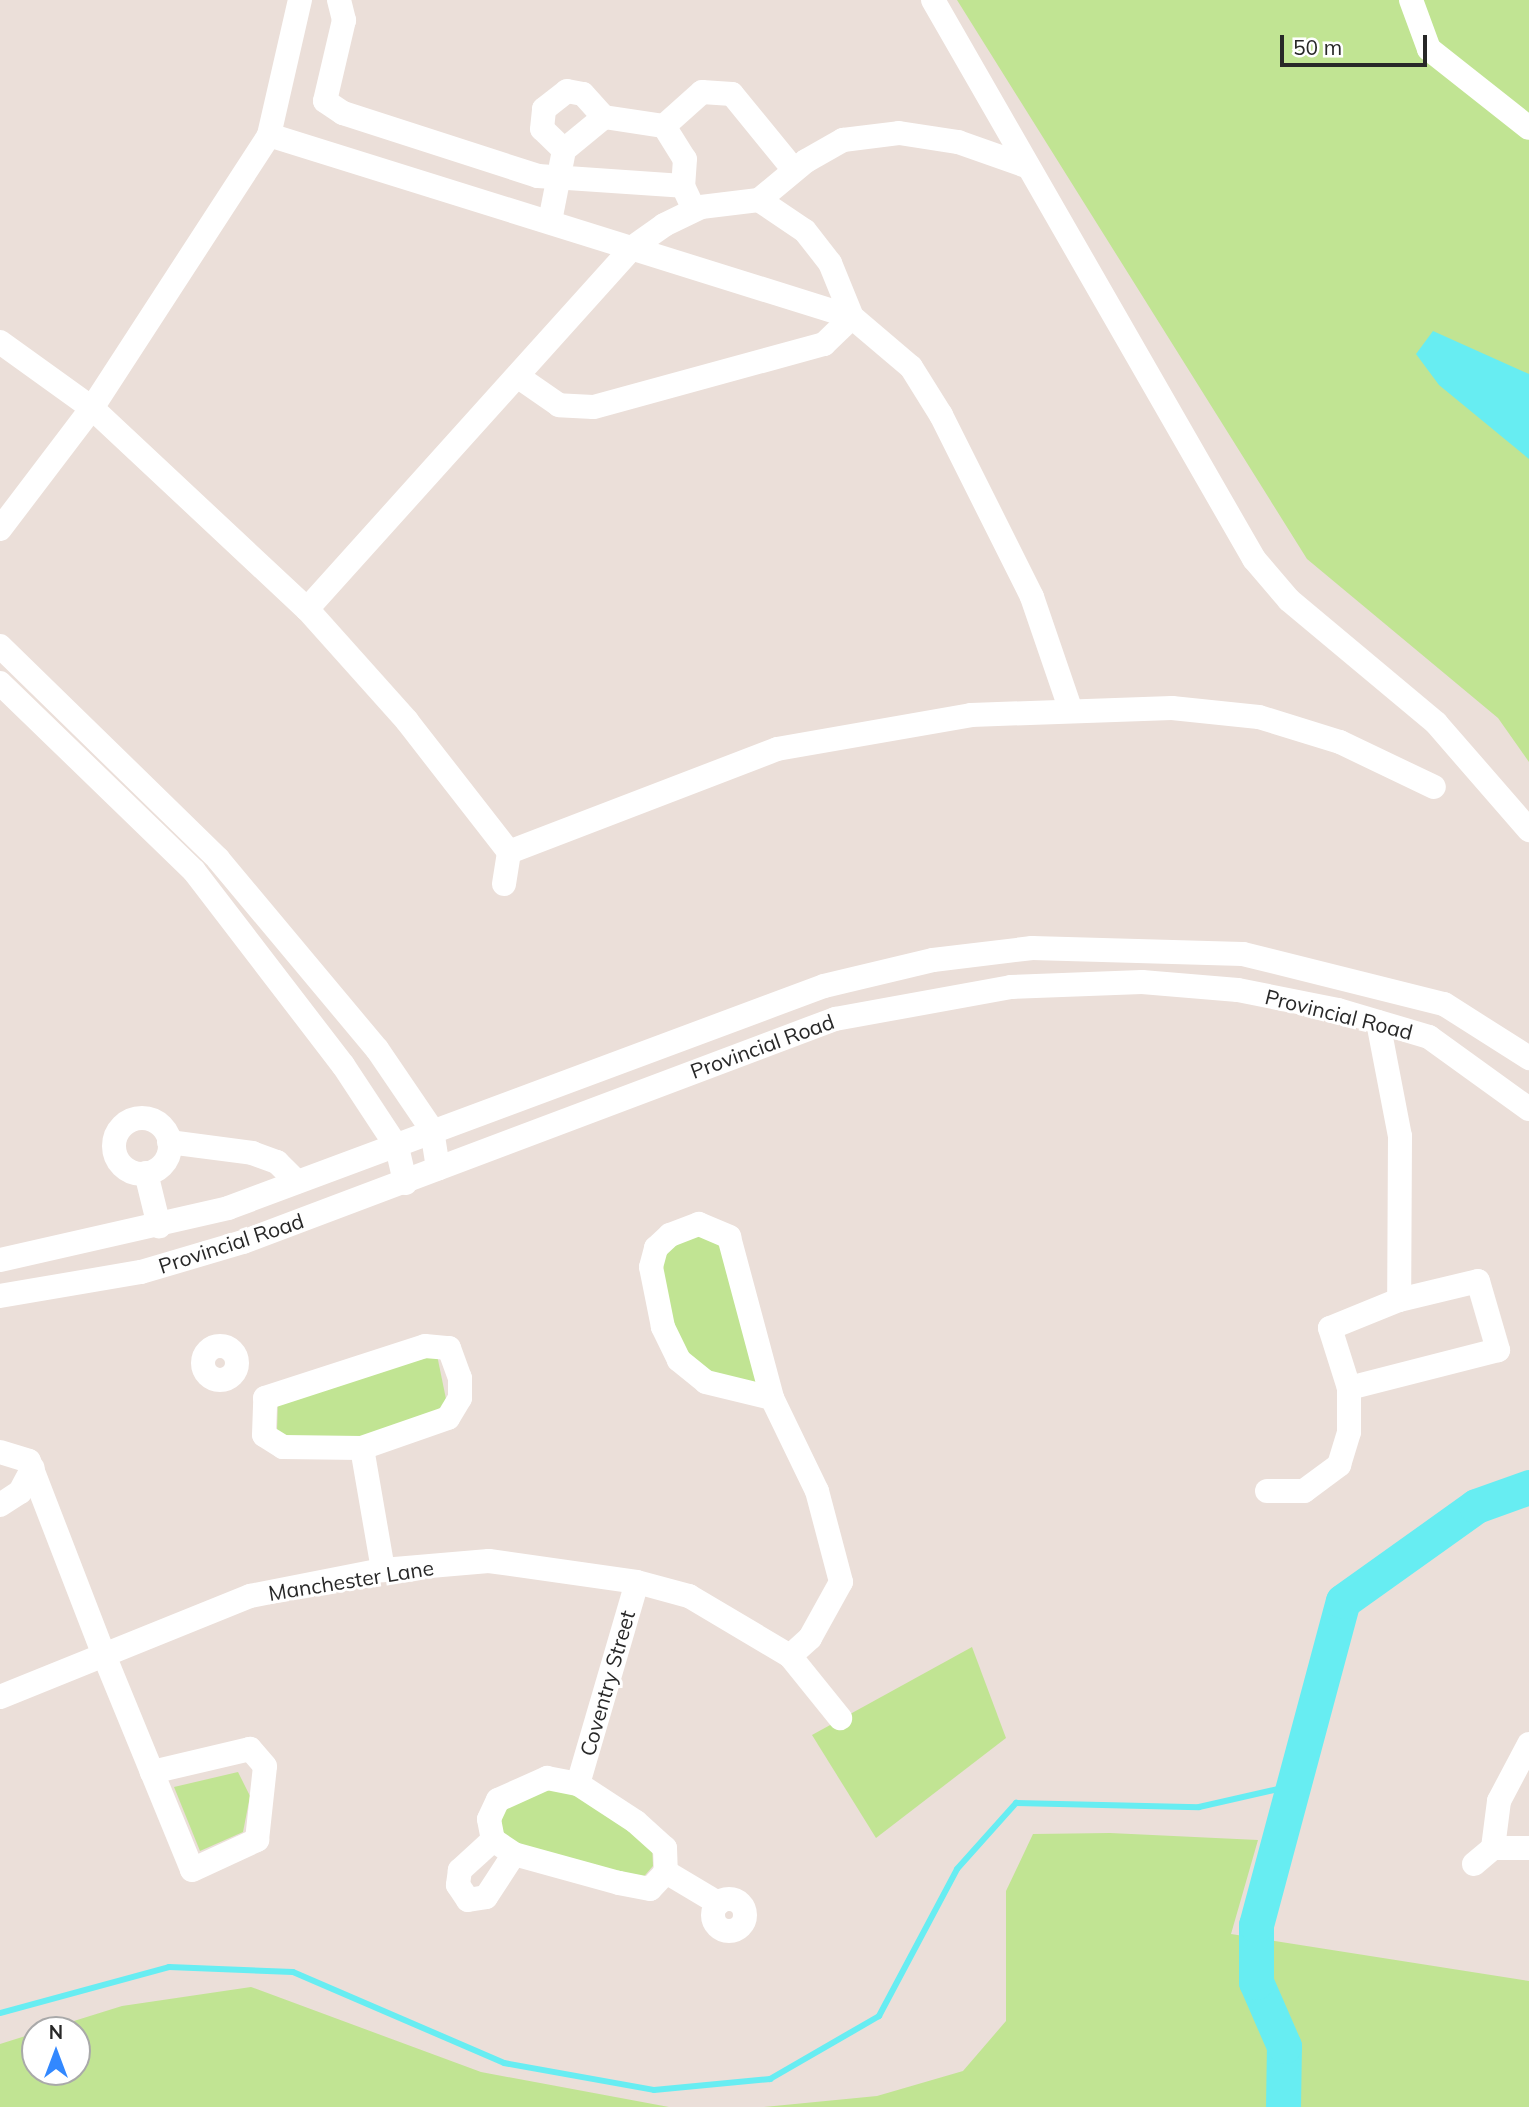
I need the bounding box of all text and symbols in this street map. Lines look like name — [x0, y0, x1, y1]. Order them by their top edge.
scale bar — [1284, 21, 1431, 65]
text: 50 m — [1293, 34, 1342, 60]
street label: Provincial Road — [1263, 983, 1415, 1045]
street label: Provincial Road — [687, 1008, 837, 1084]
street label: Provincial Road — [155, 1208, 307, 1278]
street label: Manchester Lane — [267, 1555, 435, 1605]
street label: Coventry Street — [574, 1607, 640, 1759]
north arrow — [21, 2016, 91, 2086]
text: N — [49, 2020, 63, 2044]

